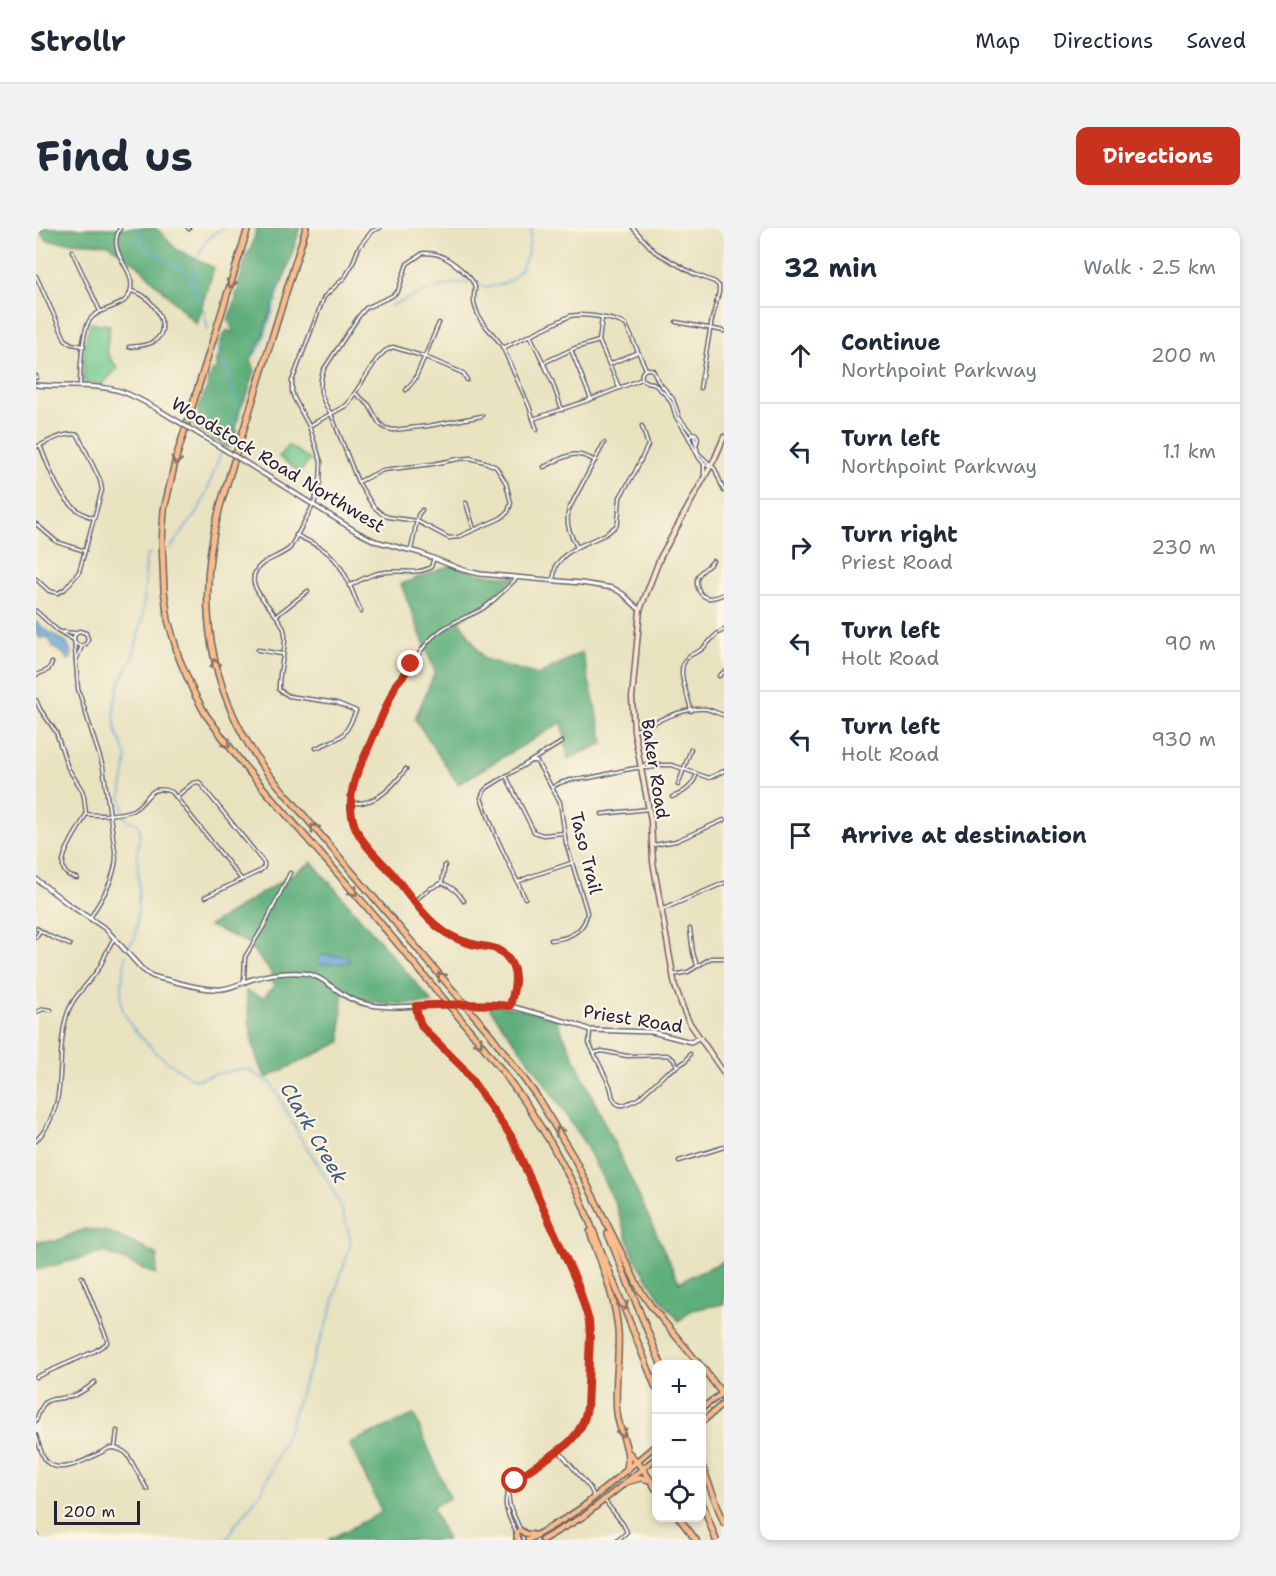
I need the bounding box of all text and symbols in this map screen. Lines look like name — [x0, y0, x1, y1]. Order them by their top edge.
text: Strollr — [30, 22, 126, 60]
text: Map — [975, 27, 1020, 55]
text: Directions — [1053, 27, 1153, 55]
text: Saved — [1186, 27, 1246, 55]
button: Directions — [1076, 127, 1240, 185]
text: Find us — [36, 128, 193, 184]
text: 32 min — [784, 250, 877, 285]
text: Walk · 2.5 km — [1083, 254, 1216, 280]
one-way arrow — [226, 278, 238, 289]
text: Continue — [841, 328, 941, 357]
icon: ahead — [784, 339, 817, 372]
text: 200 m — [1151, 342, 1216, 368]
text: Northpoint Parkway — [841, 357, 1037, 383]
street label: Woodstock Road Northwest — [167, 392, 389, 539]
text: Turn left — [841, 424, 940, 453]
icon: left — [784, 435, 817, 468]
text: 1.1 km — [1162, 438, 1216, 464]
text: Northpoint Parkway — [841, 453, 1037, 479]
one-way arrow — [171, 455, 183, 466]
text: Turn right — [841, 520, 958, 549]
icon: right — [784, 531, 817, 564]
text: 230 m — [1151, 534, 1216, 560]
text: Priest Road — [841, 549, 953, 575]
text: Turn left — [841, 616, 940, 645]
icon: left — [784, 627, 817, 660]
text: 90 m — [1164, 630, 1216, 656]
text: Holt Road — [841, 645, 939, 671]
route end — [397, 650, 423, 676]
one-way arrow — [210, 658, 223, 668]
text: Turn left — [841, 712, 940, 741]
street label: Baker Road — [635, 717, 675, 821]
icon: left — [784, 723, 817, 756]
text: 930 m — [1151, 726, 1216, 752]
one-way arrow — [220, 738, 231, 749]
text: Holt Road — [841, 741, 939, 767]
street label: Taso Trail — [564, 809, 608, 897]
icon: arrive — [784, 819, 817, 852]
text: Arrive at destination — [841, 821, 1087, 850]
one-way arrow — [310, 824, 321, 835]
one-way arrow — [347, 885, 358, 896]
one-way arrow — [437, 972, 448, 983]
street label: Priest Road — [581, 999, 685, 1039]
one-way arrow — [472, 1035, 483, 1046]
water label: Clark Creek — [275, 1078, 354, 1189]
one-way arrow — [554, 1127, 566, 1137]
one-way arrow — [617, 1299, 629, 1310]
map controls — [652, 1360, 706, 1522]
button: + — [652, 1360, 706, 1414]
button: − — [652, 1414, 706, 1468]
one-way arrow — [614, 1428, 627, 1438]
route start — [501, 1467, 527, 1493]
button: locate — [652, 1468, 706, 1522]
scale bar — [54, 1498, 140, 1526]
text: 200 m — [63, 1501, 115, 1522]

